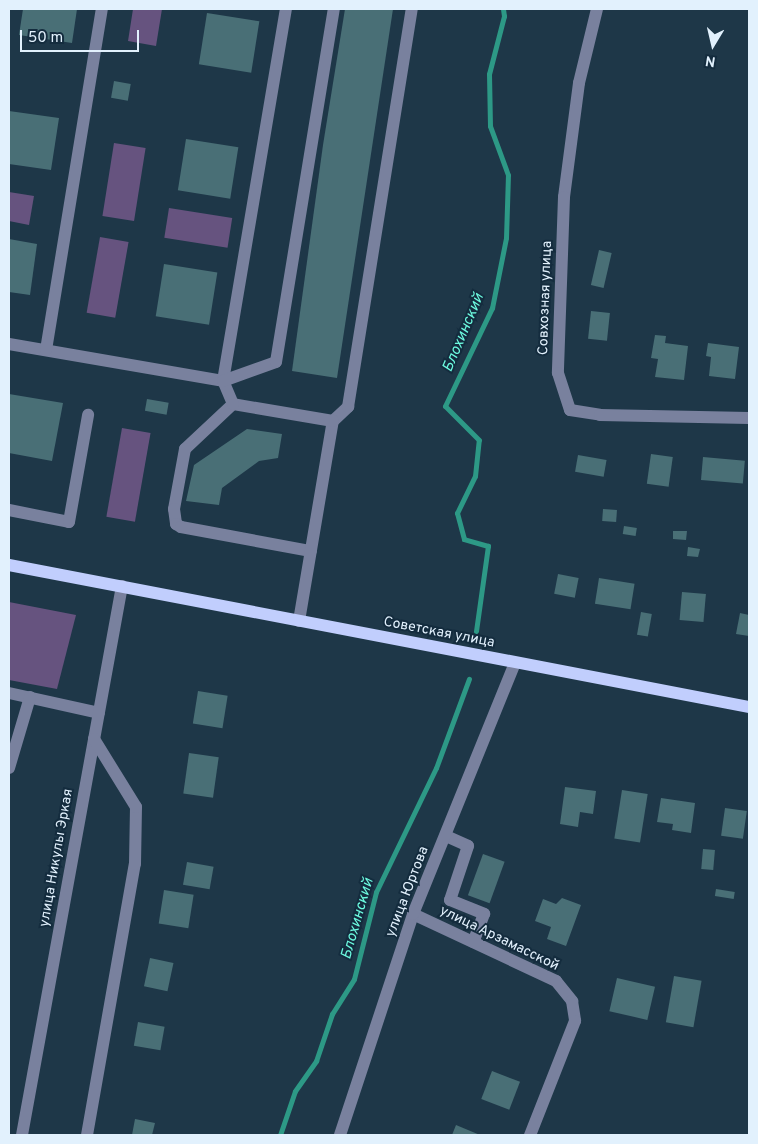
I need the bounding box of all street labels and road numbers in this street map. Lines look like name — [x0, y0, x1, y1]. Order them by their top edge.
street label: Совхозная улица — [536, 241, 556, 355]
street label: Советская улица — [382, 614, 496, 652]
street label: улица Никулы Эркая — [37, 788, 77, 928]
street label: улица Юртова — [383, 844, 433, 940]
street label: улица Арзамасской — [436, 903, 562, 975]

